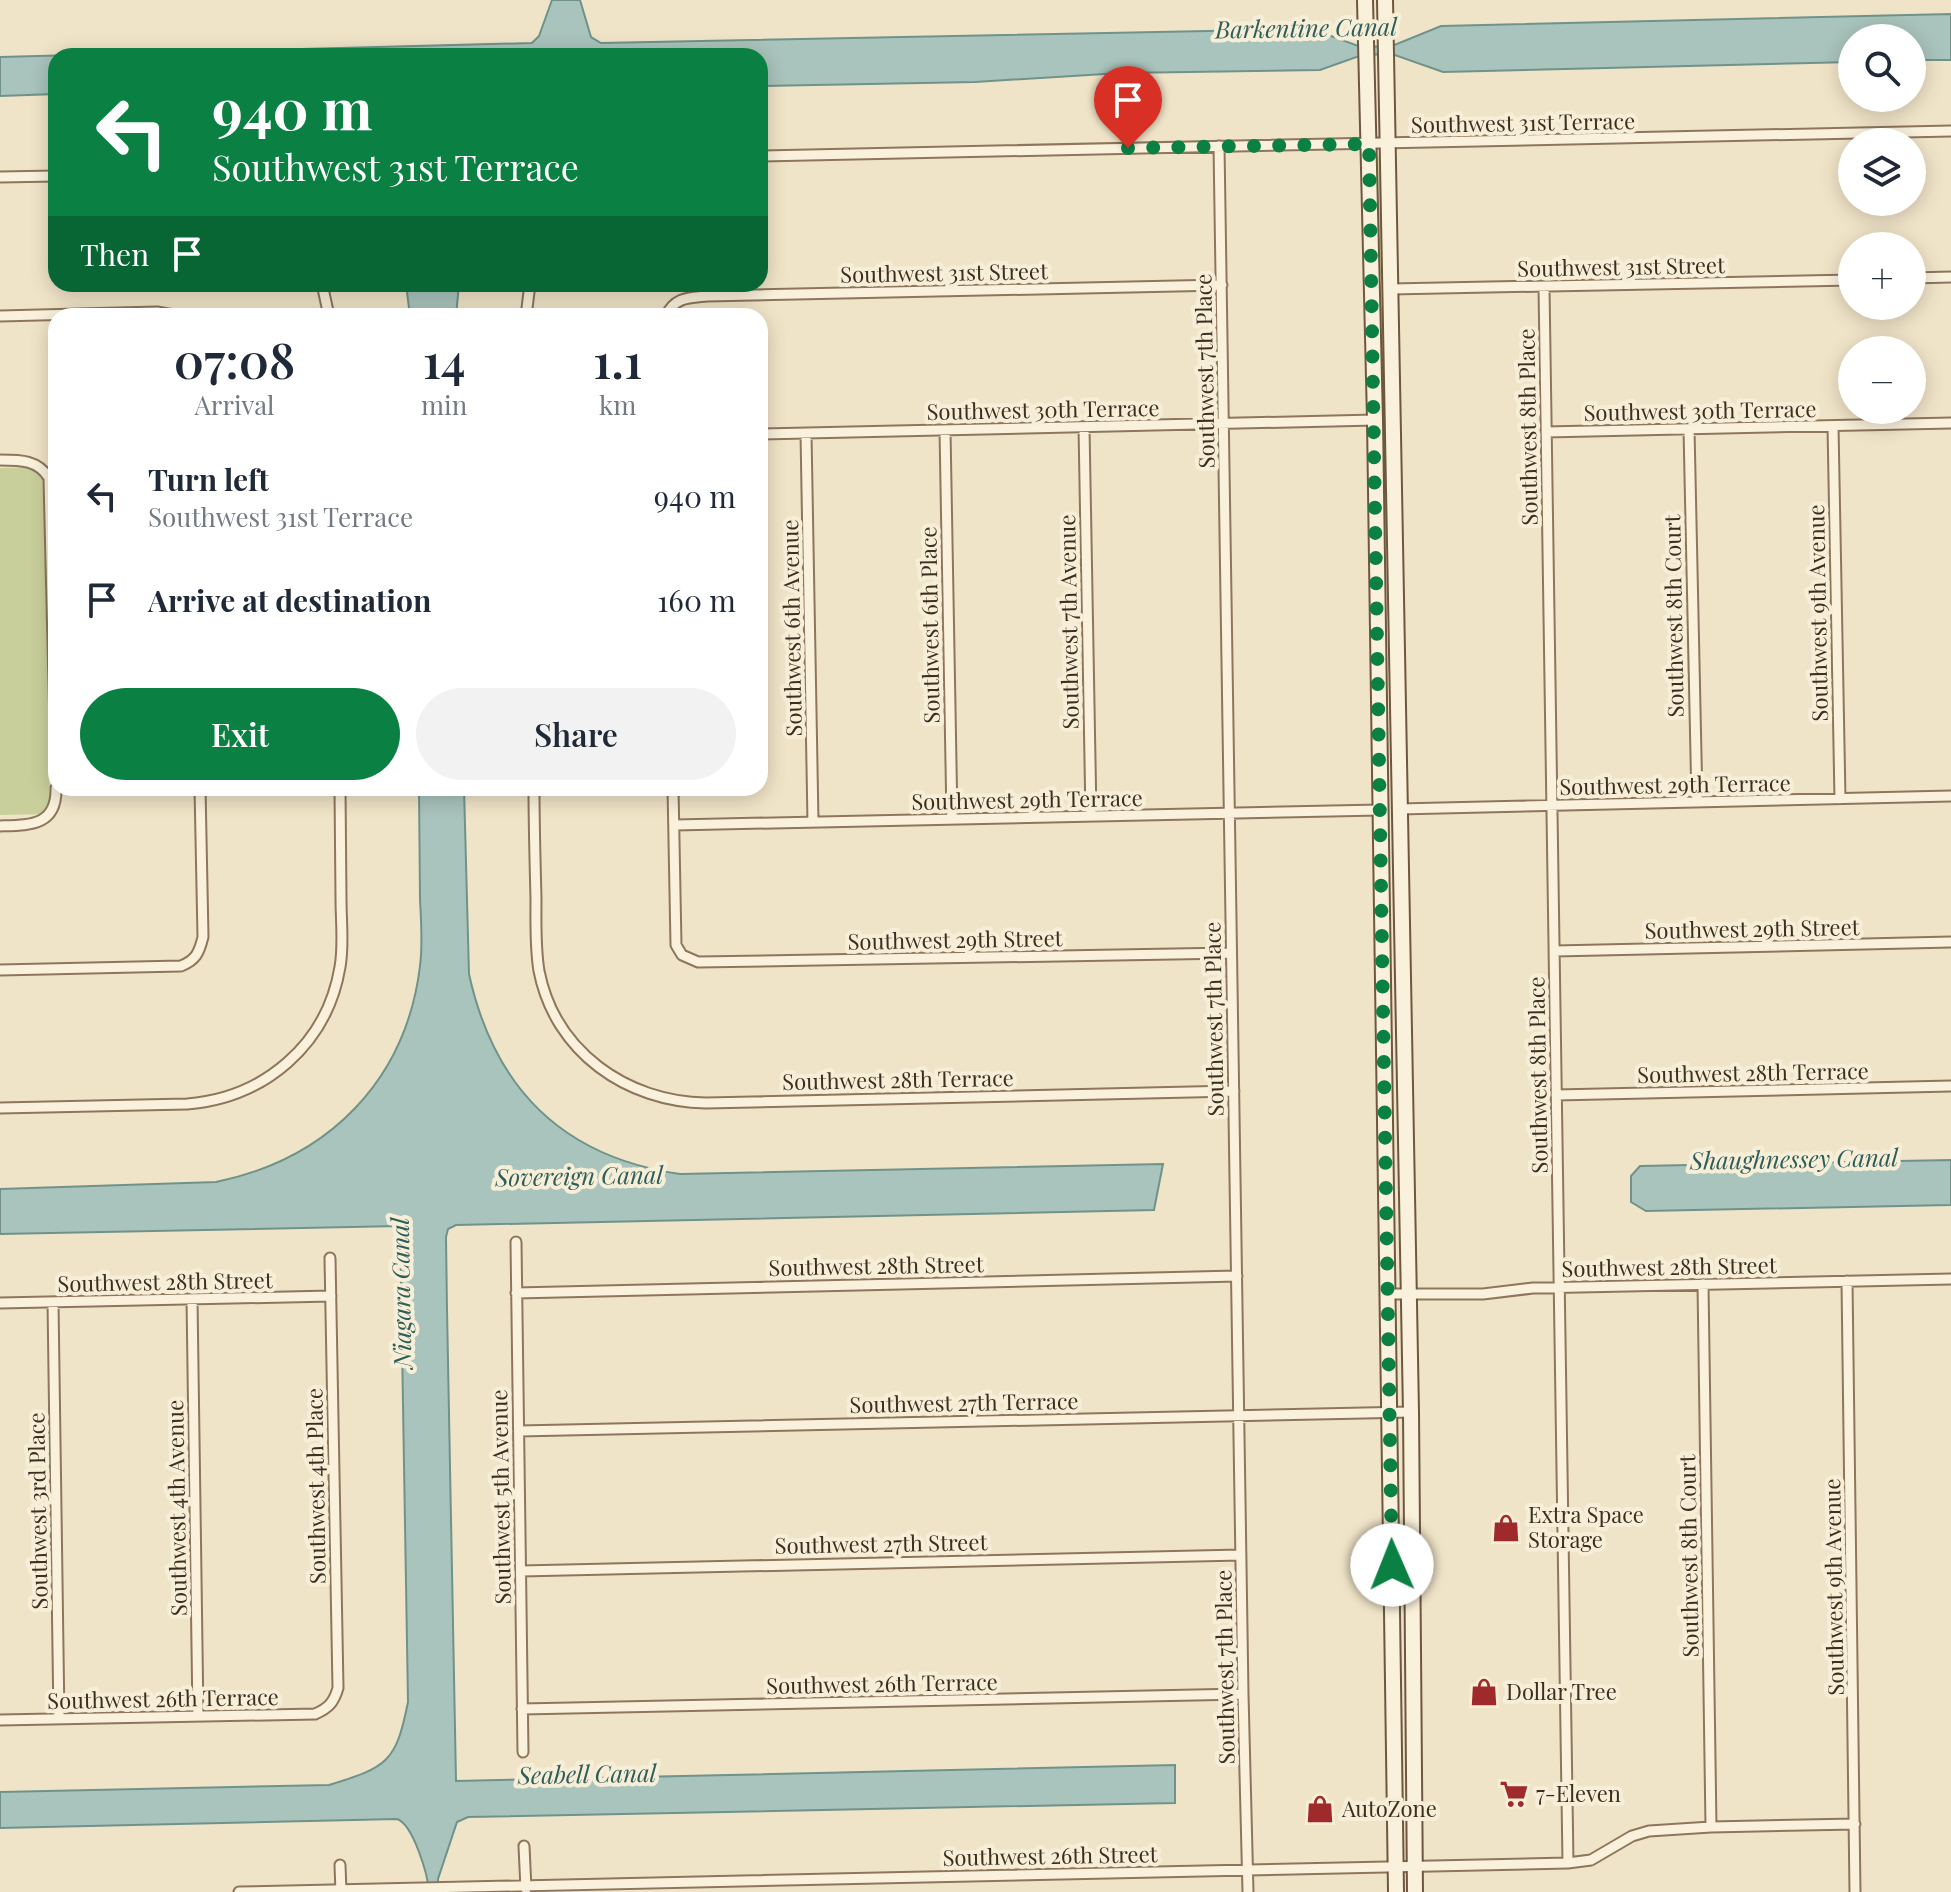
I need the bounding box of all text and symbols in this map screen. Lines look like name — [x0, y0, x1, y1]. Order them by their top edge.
water label: Barkentine Canal — [1214, 9, 1399, 45]
map controls — [1838, 24, 1926, 424]
button: search — [1838, 24, 1926, 112]
pin — [1094, 66, 1162, 148]
text: 940 m — [212, 70, 372, 145]
icon: arrive — [1106, 78, 1150, 122]
icon: left — [80, 80, 184, 184]
street label: Southwest 31st Terrace — [1411, 105, 1635, 139]
button: layers — [1838, 128, 1926, 216]
text: Southwest 31st Terrace — [212, 142, 579, 190]
icon: arrive — [165, 232, 209, 276]
button: + — [1838, 232, 1926, 320]
text: Then — [80, 234, 149, 274]
street label: Southwest 31st Street — [1517, 249, 1726, 283]
street label: Southwest 31st Street — [840, 255, 1049, 289]
street label: Southwest 7th Place — [1187, 273, 1221, 469]
text: 07:08 — [174, 327, 295, 391]
text: 14 — [423, 327, 466, 391]
text: 1.1 — [593, 327, 642, 391]
street label: Southwest 8th Place — [1510, 328, 1544, 526]
button: − — [1838, 336, 1926, 424]
text: Arrival — [194, 387, 275, 422]
text: min — [421, 387, 467, 422]
text: km — [599, 387, 636, 422]
street label: Southwest 30th Terrace — [926, 392, 1160, 426]
street label: Southwest 30th Terrace — [1583, 393, 1817, 427]
text: Turn left — [148, 459, 269, 499]
icon: left — [80, 474, 124, 518]
text: 940 m — [654, 476, 736, 516]
text: Southwest 31st Terrace — [148, 499, 413, 534]
street label: Southwest 9th Avenue — [1800, 504, 1834, 722]
street label: Southwest 8th Court — [1656, 513, 1690, 718]
street label: Southwest 7th Avenue — [1051, 514, 1085, 730]
street label: Southwest 6th Avenue — [774, 519, 808, 737]
street label: Southwest 6th Place — [912, 526, 946, 724]
icon: arrive — [80, 578, 124, 622]
text: Arrive at destination — [148, 580, 431, 620]
text: 160 m — [657, 580, 736, 620]
button: Exit — [80, 688, 400, 780]
button: Share — [416, 688, 736, 780]
street label: Southwest 29th Terrace — [1559, 767, 1791, 801]
street label: Southwest 29th Terrace — [911, 782, 1143, 816]
street label: Southwest 29th Street — [1644, 911, 1861, 945]
street label: Southwest 7th Place — [1196, 921, 1230, 1117]
street label: Southwest 29th Street — [847, 922, 1064, 956]
street label: Southwest 8th Place — [1520, 976, 1554, 1174]
street label: Southwest 28th Terrace — [1637, 1055, 1869, 1089]
street label: Southwest 28th Terrace — [782, 1062, 1014, 1096]
water label: Shaughnessey Canal — [1689, 1140, 1900, 1176]
water label: Sovereign Canal — [494, 1158, 665, 1192]
water label: Niagara Canal — [383, 1216, 417, 1371]
street label: Southwest 28th Street — [768, 1248, 985, 1282]
street label: Southwest 28th Street — [1561, 1249, 1778, 1283]
street label: Southwest 28th Street — [57, 1264, 274, 1298]
street label: Southwest 27th Terrace — [849, 1385, 1079, 1419]
street label: Southwest 4th Place — [298, 1388, 332, 1584]
street label: Southwest 5th Avenue — [483, 1389, 517, 1605]
street label: Southwest 4th Avenue — [159, 1400, 193, 1616]
street label: Southwest 3rd Place — [20, 1412, 54, 1610]
street label: Southwest 8th Court — [1671, 1453, 1705, 1658]
street label: Southwest 9th Avenue — [1816, 1478, 1850, 1696]
place label: Extra Space Storage — [1528, 1499, 1644, 1554]
shop icon: Extra Space Storage — [1491, 1513, 1521, 1543]
position arrow — [1350, 1523, 1434, 1607]
street label: Southwest 27th Street — [774, 1526, 989, 1560]
street label: Southwest 7th Place — [1207, 1569, 1241, 1765]
street label: Southwest 26th Terrace — [766, 1666, 998, 1700]
place label: Dollar Tree — [1506, 1676, 1617, 1706]
shop icon: Dollar Tree — [1469, 1677, 1499, 1707]
street label: Southwest 26th Terrace — [47, 1681, 279, 1715]
water label: Seabell Canal — [516, 1756, 658, 1790]
place label: 7-Eleven — [1536, 1778, 1621, 1808]
supermarket icon: 7-Eleven — [1499, 1779, 1529, 1809]
place label: AutoZone — [1341, 1793, 1437, 1823]
shop icon: AutoZone — [1305, 1794, 1335, 1824]
street label: Southwest 26th Street — [942, 1838, 1159, 1872]

